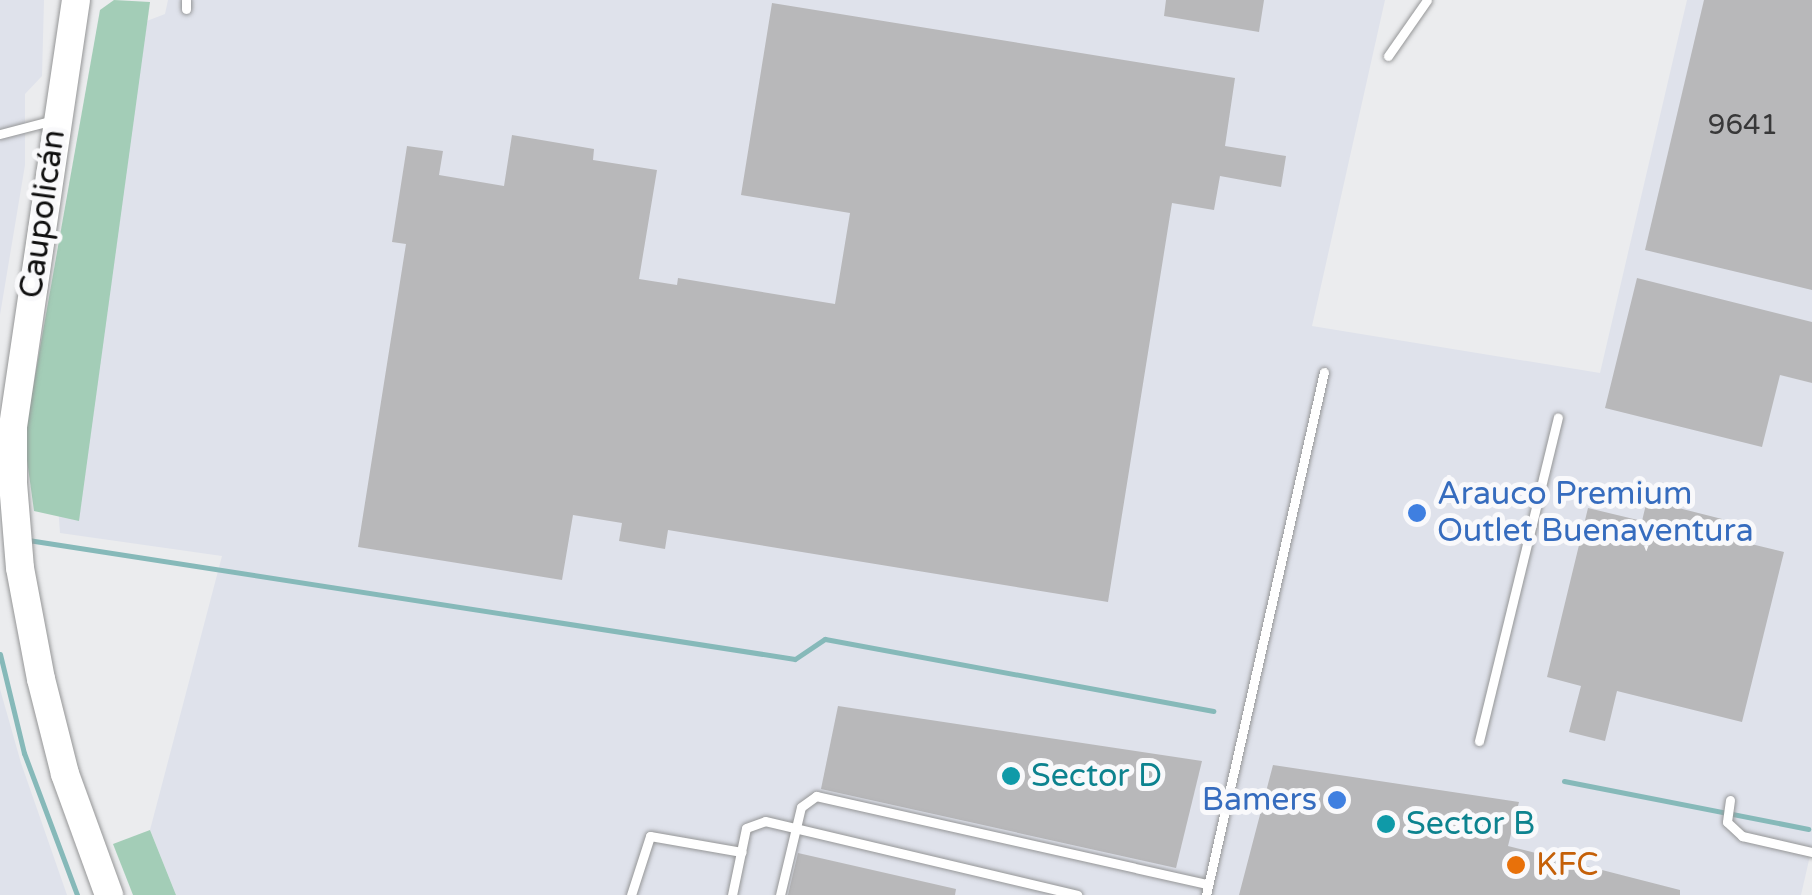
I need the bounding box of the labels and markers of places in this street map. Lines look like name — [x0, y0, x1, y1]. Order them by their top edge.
place label: Arauco Premium Outlet Buenaventura — [1437, 476, 1754, 551]
marker: Arauco Premium Outlet Buenaventura — [1406, 502, 1428, 524]
place label: Sector D — [1031, 757, 1162, 795]
marker: Sector D — [1000, 765, 1022, 787]
place label: Bamers — [1202, 781, 1317, 819]
marker: Bamers — [1326, 789, 1348, 811]
place label: Sector B — [1406, 805, 1535, 843]
marker: Sector B — [1375, 813, 1397, 835]
place label: KFC — [1536, 846, 1598, 884]
marker: KFC — [1505, 854, 1527, 876]

